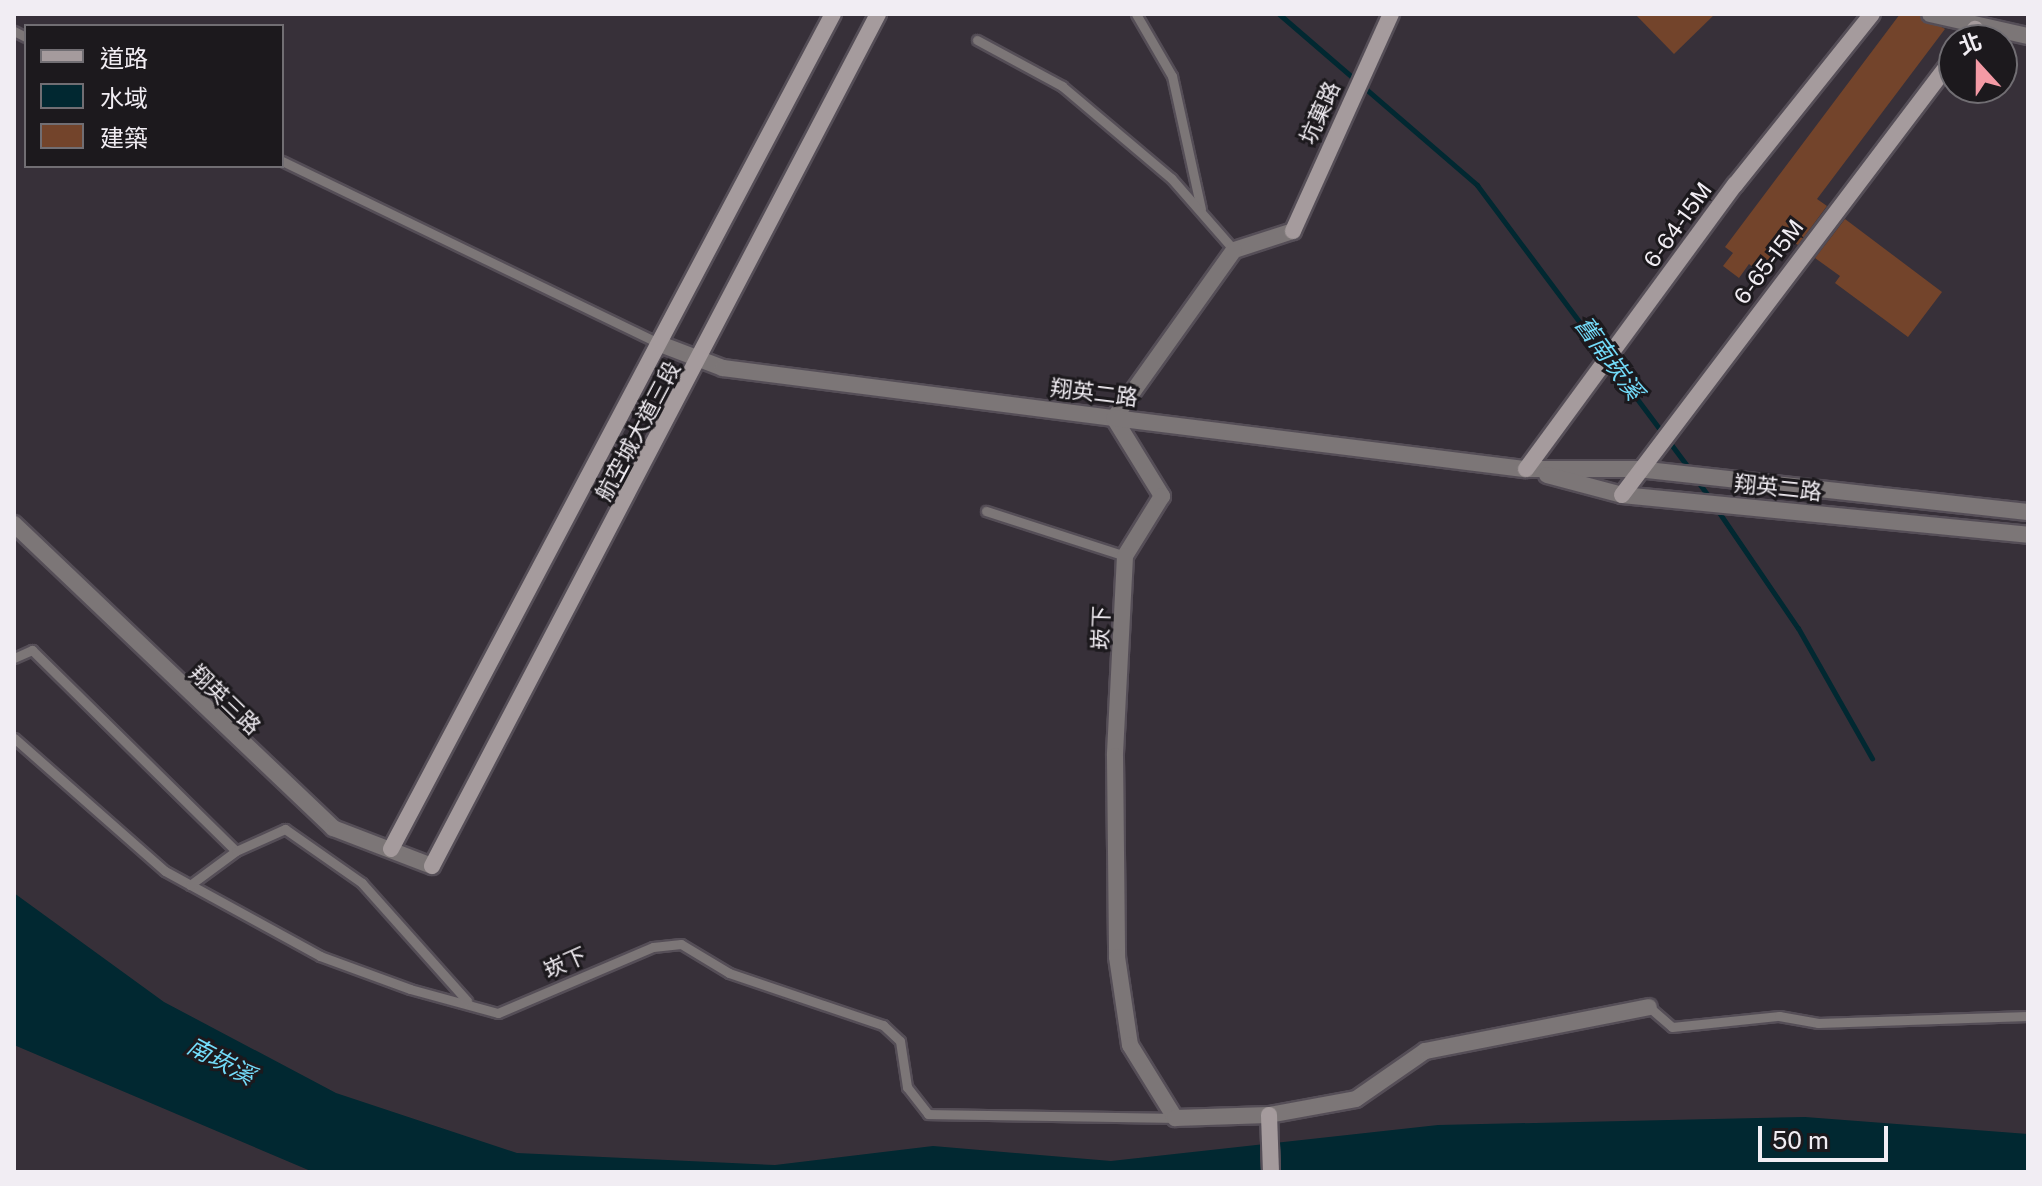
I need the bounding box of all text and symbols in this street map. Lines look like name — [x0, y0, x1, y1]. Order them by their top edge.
legend — [24, 24, 284, 168]
north arrow — [1938, 24, 2018, 104]
text: 北 — [1955, 27, 1985, 60]
text: 道路 — [100, 44, 148, 72]
street label: 坑菓路 — [1295, 77, 1345, 149]
text: 水域 — [100, 84, 148, 112]
text: 建築 — [100, 124, 148, 152]
street label: 6-64-15M — [1638, 177, 1718, 273]
street label: 6-65-15M — [1729, 215, 1809, 309]
water label: 舊南崁溪 — [1569, 311, 1649, 405]
street label: 航空城大道三段 — [590, 357, 686, 505]
street label: 翔英二路 — [1049, 375, 1139, 411]
street label: 翔英二路 — [1733, 470, 1823, 506]
street label: 崁下 — [1087, 606, 1115, 650]
street label: 翔英三路 — [184, 660, 266, 740]
street label: 崁下 — [540, 942, 590, 984]
water label: 南崁溪 — [182, 1031, 260, 1091]
scale bar — [1762, 1110, 1892, 1160]
text: 50 m — [1772, 1126, 1829, 1154]

